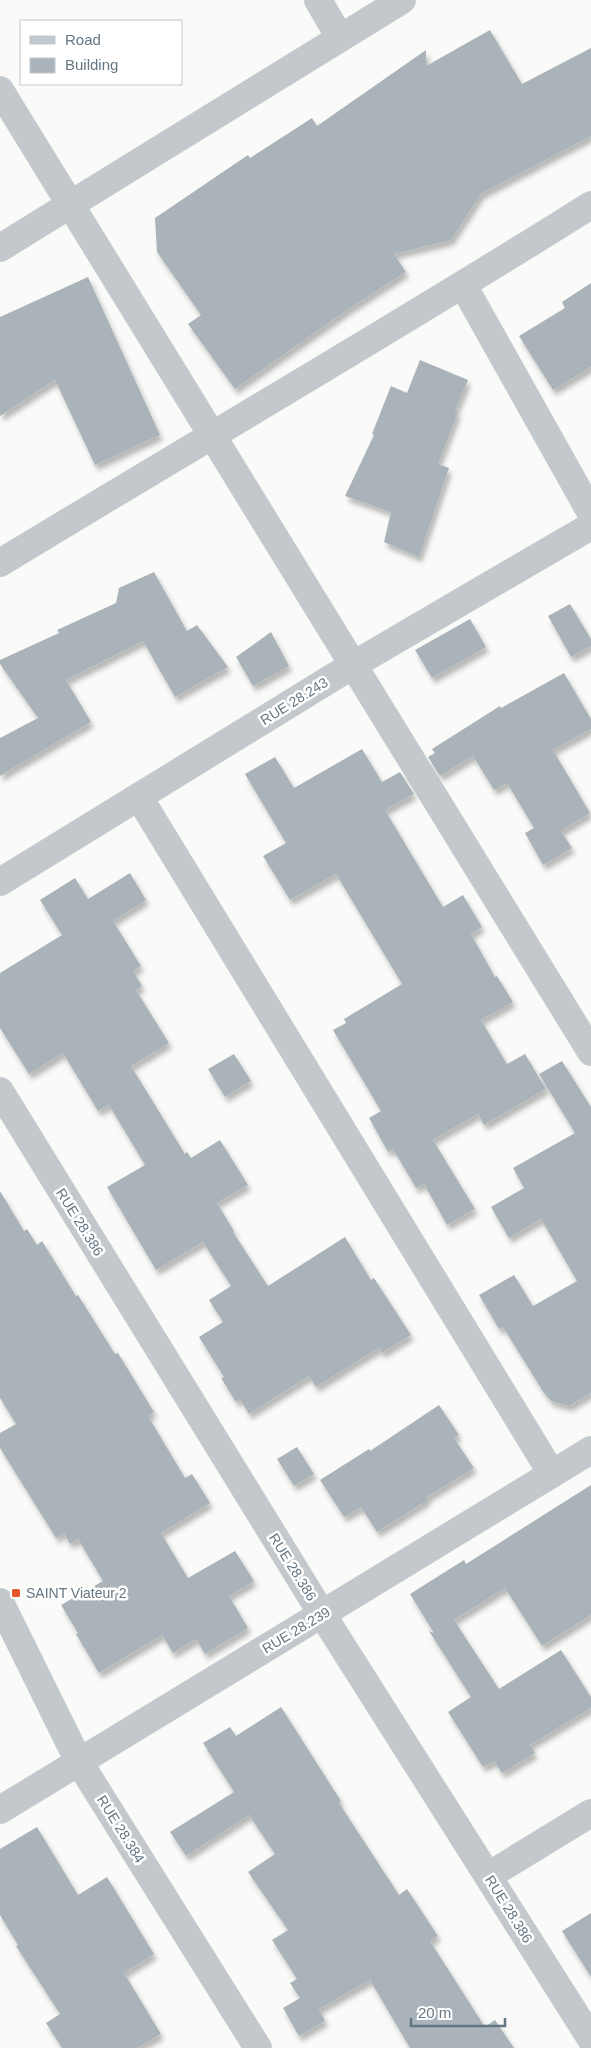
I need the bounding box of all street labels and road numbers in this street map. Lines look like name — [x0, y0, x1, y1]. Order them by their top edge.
street label: RUE 28.243 — [257, 674, 331, 728]
street label: RUE 28.386 — [53, 1185, 107, 1259]
street label: RUE 28.386 — [266, 1530, 320, 1604]
street label: RUE 28.239 — [259, 1603, 333, 1657]
street label: RUE 28.384 — [94, 1792, 148, 1866]
street label: RUE 28.386 — [482, 1872, 536, 1946]

